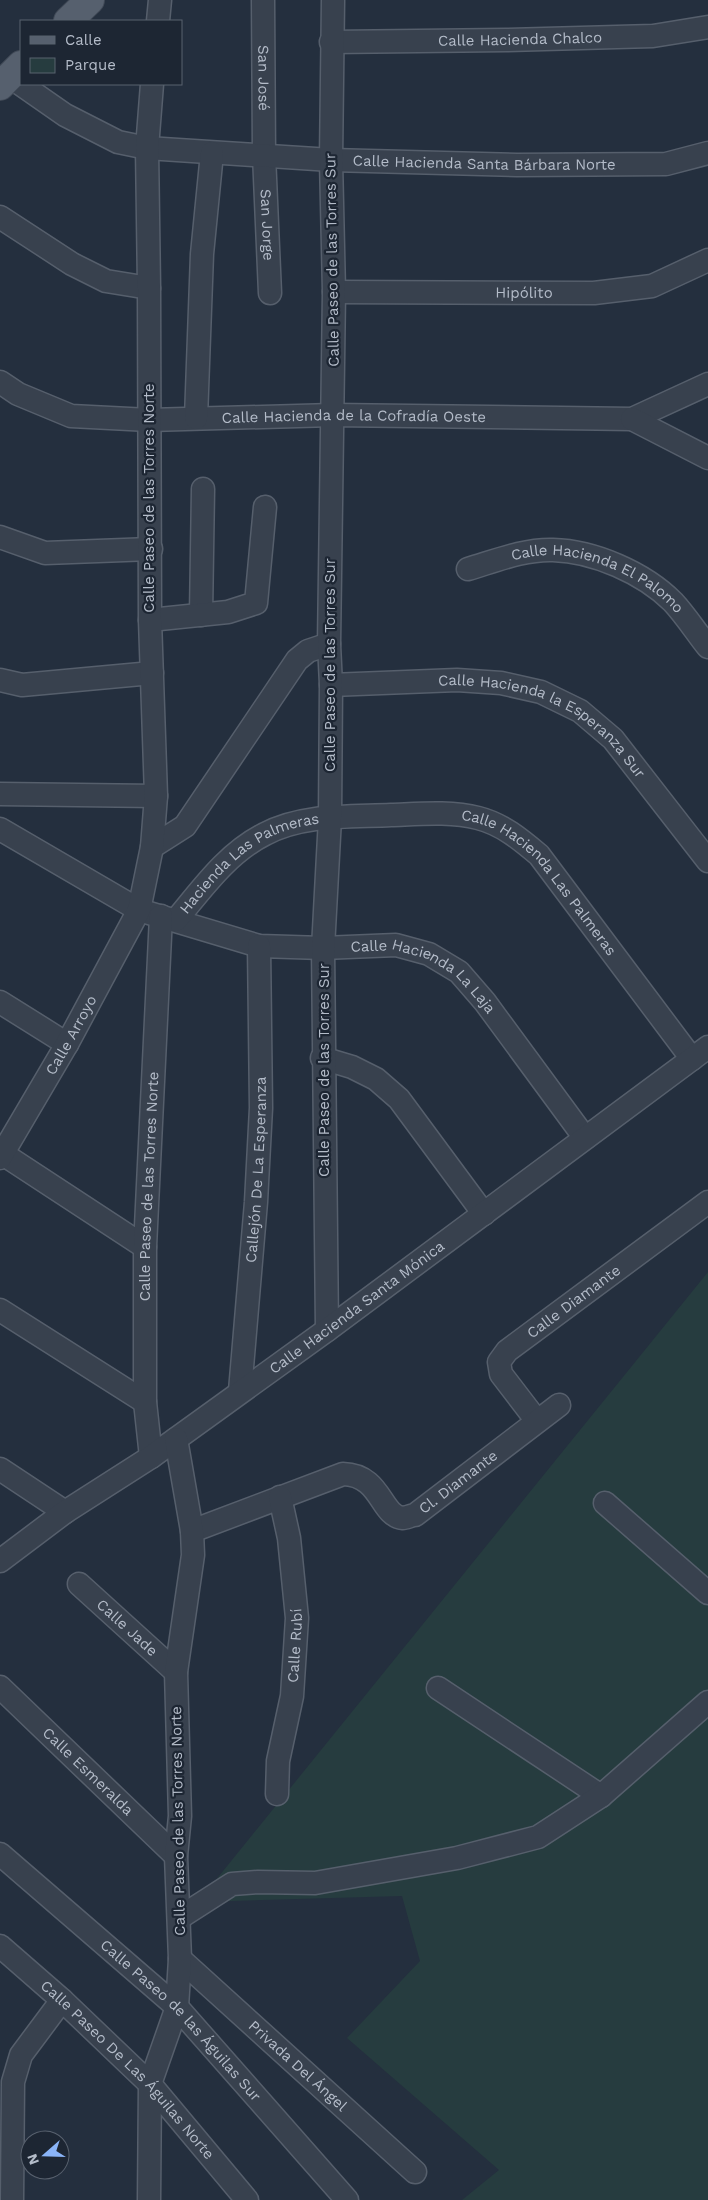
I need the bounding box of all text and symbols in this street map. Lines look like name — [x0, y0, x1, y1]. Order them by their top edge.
legend — [20, 20, 182, 85]
street label: Calle Hacienda Chalco — [438, 28, 602, 50]
text: Calle — [65, 31, 102, 49]
street label: San José — [254, 45, 273, 111]
text: Parque — [65, 56, 116, 74]
street label: Calle Hacienda Santa Bárbara Norte — [353, 152, 616, 174]
street label: Calle Paseo de las Torres Sur — [321, 153, 343, 367]
street label: San Jorge — [256, 189, 278, 261]
street label: Hipólito — [495, 284, 553, 302]
street label: Calle Paseo de las Torres Norte — [140, 383, 158, 613]
street label: Calle Hacienda de la Cofradía Oeste — [221, 406, 486, 427]
street label: Calle Hacienda El Palomo — [509, 541, 688, 617]
street label: Calle Paseo de las Torres Sur — [321, 558, 339, 772]
street label: Calle Hacienda la Esperanza Sur — [438, 671, 649, 782]
street label: Calle Hacienda Las Palmeras — [460, 806, 620, 959]
street label: Hacienda Las Palmeras — [176, 810, 320, 917]
street label: Calle Hacienda La Laja — [350, 935, 500, 1017]
street label: Calle Paseo de las Torres Sur — [315, 963, 333, 1177]
street label: Calle Arroyo — [42, 992, 101, 1078]
street label: Calle Paseo de las Torres Norte — [136, 1071, 162, 1301]
street label: Callejón De La Esperanza — [242, 1076, 270, 1264]
street label: Calle Hacienda Santa Mónica — [266, 1237, 448, 1378]
street label: Calle Diamante — [523, 1261, 624, 1342]
street label: Cl. Diamante — [415, 1446, 501, 1518]
street label: Calle Jade — [93, 1595, 161, 1660]
street label: Calle Rubí — [284, 1608, 306, 1683]
street label: Calle Paseo de las Torres Norte — [167, 1706, 189, 1936]
street label: Calle Esmeralda — [39, 1724, 138, 1820]
street label: Calle Paseo de las Águilas Sur — [97, 1936, 265, 2105]
street label: Calle Paseo De Las Águilas Norte — [37, 1977, 218, 2163]
street label: Privada Del Ángel — [245, 2017, 351, 2115]
north arrow — [20, 2130, 70, 2180]
text: N — [23, 2152, 42, 2167]

